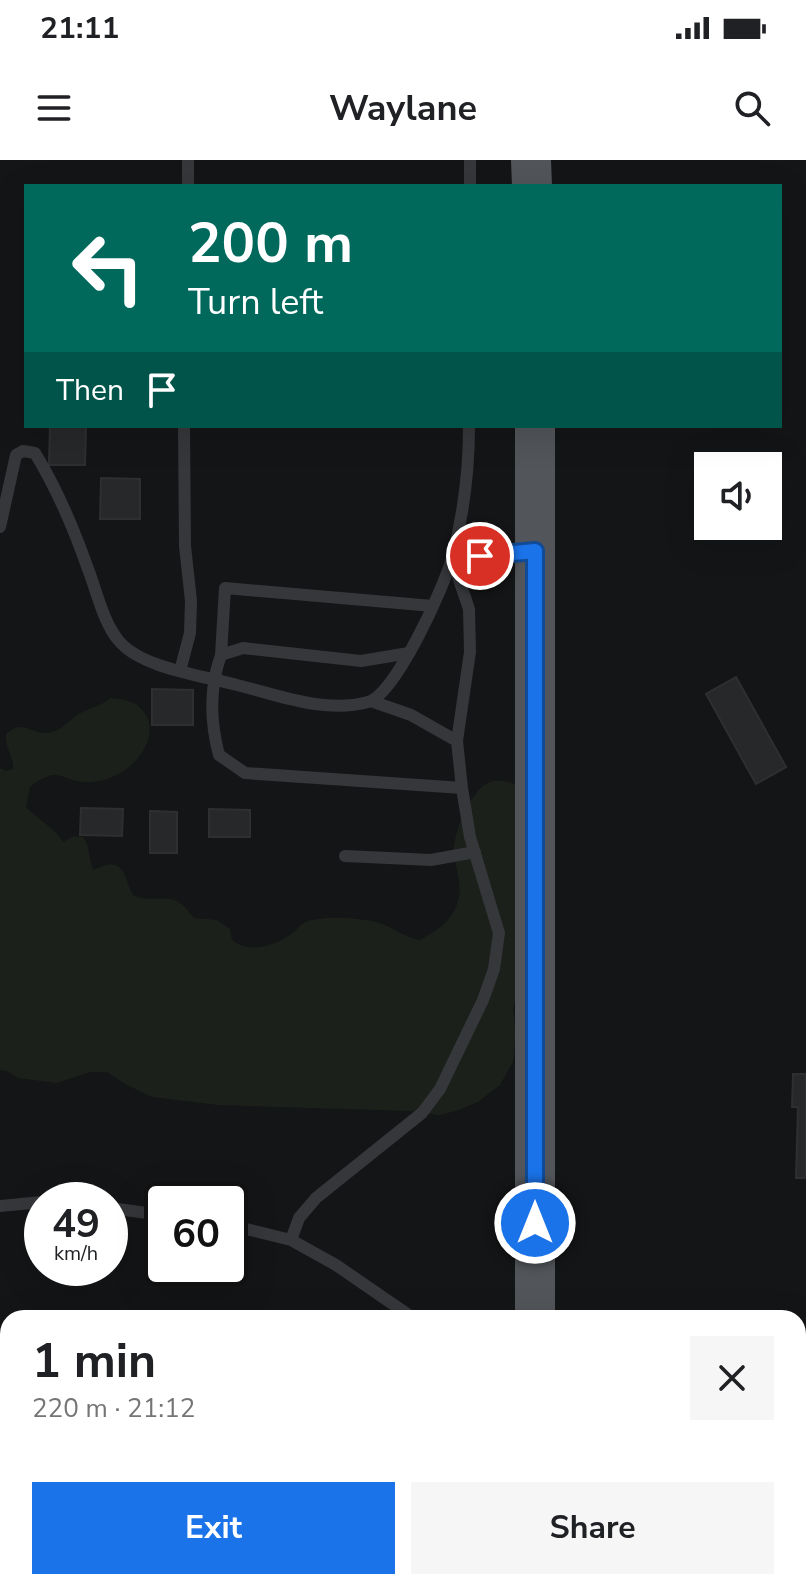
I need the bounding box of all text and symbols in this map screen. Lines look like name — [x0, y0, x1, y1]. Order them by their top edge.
text: 21:11 — [40, 8, 119, 49]
text: Waylane — [329, 84, 477, 133]
icon: menu — [32, 86, 76, 130]
icon: search — [730, 86, 774, 130]
text: 200 m — [188, 205, 353, 282]
icon: left — [56, 216, 160, 320]
text: Turn left — [188, 278, 323, 327]
icon: arrive — [140, 368, 184, 412]
text: Then — [56, 370, 124, 411]
map controls — [694, 452, 782, 540]
button: sound — [694, 452, 782, 540]
pin — [446, 522, 514, 590]
icon: arrive — [458, 534, 502, 578]
position arrow — [493, 1181, 577, 1265]
speed limit sign: 60 — [144, 1182, 248, 1286]
text: 49 — [52, 1197, 100, 1251]
text: km/h — [54, 1240, 98, 1267]
text: 1 min — [32, 1328, 156, 1394]
button: close — [690, 1336, 774, 1420]
text: 220 m · 21:12 — [32, 1391, 195, 1426]
button: Exit — [32, 1482, 395, 1574]
button: Share — [411, 1482, 774, 1574]

